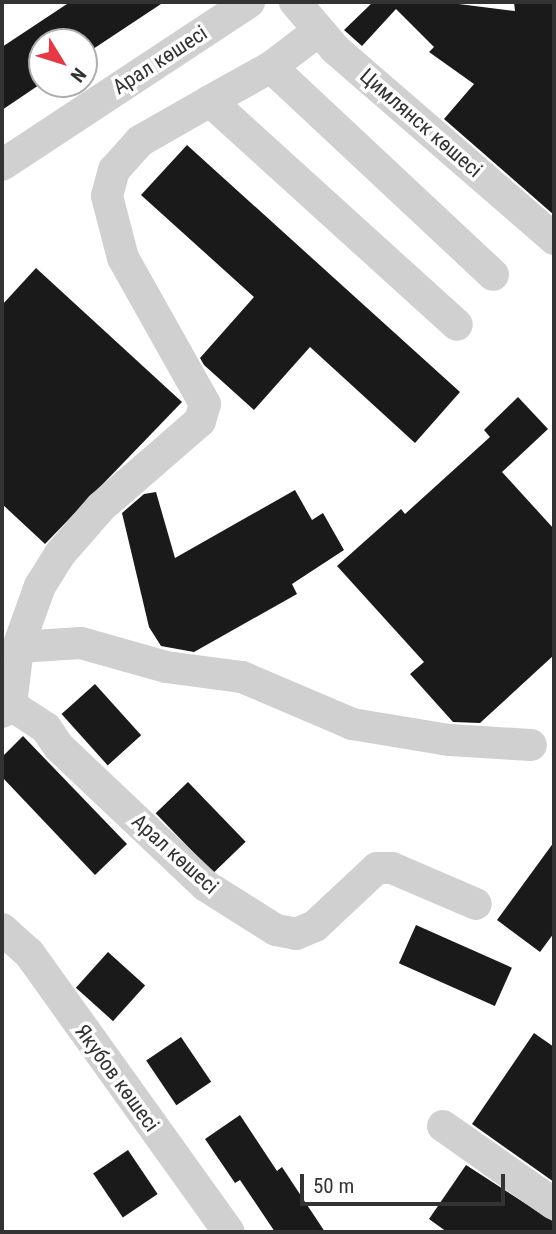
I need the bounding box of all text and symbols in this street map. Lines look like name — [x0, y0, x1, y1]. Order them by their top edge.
street label: Арал көшесі — [108, 20, 212, 100]
north arrow — [28, 28, 98, 98]
text: N — [66, 63, 91, 87]
street label: Цимлянск көшесі — [355, 63, 487, 183]
street label: Арал көшесі — [127, 809, 223, 899]
street label: Якубов көшесі — [70, 1020, 164, 1136]
scale bar — [304, 1160, 509, 1204]
text: 50 m — [313, 1174, 354, 1198]

